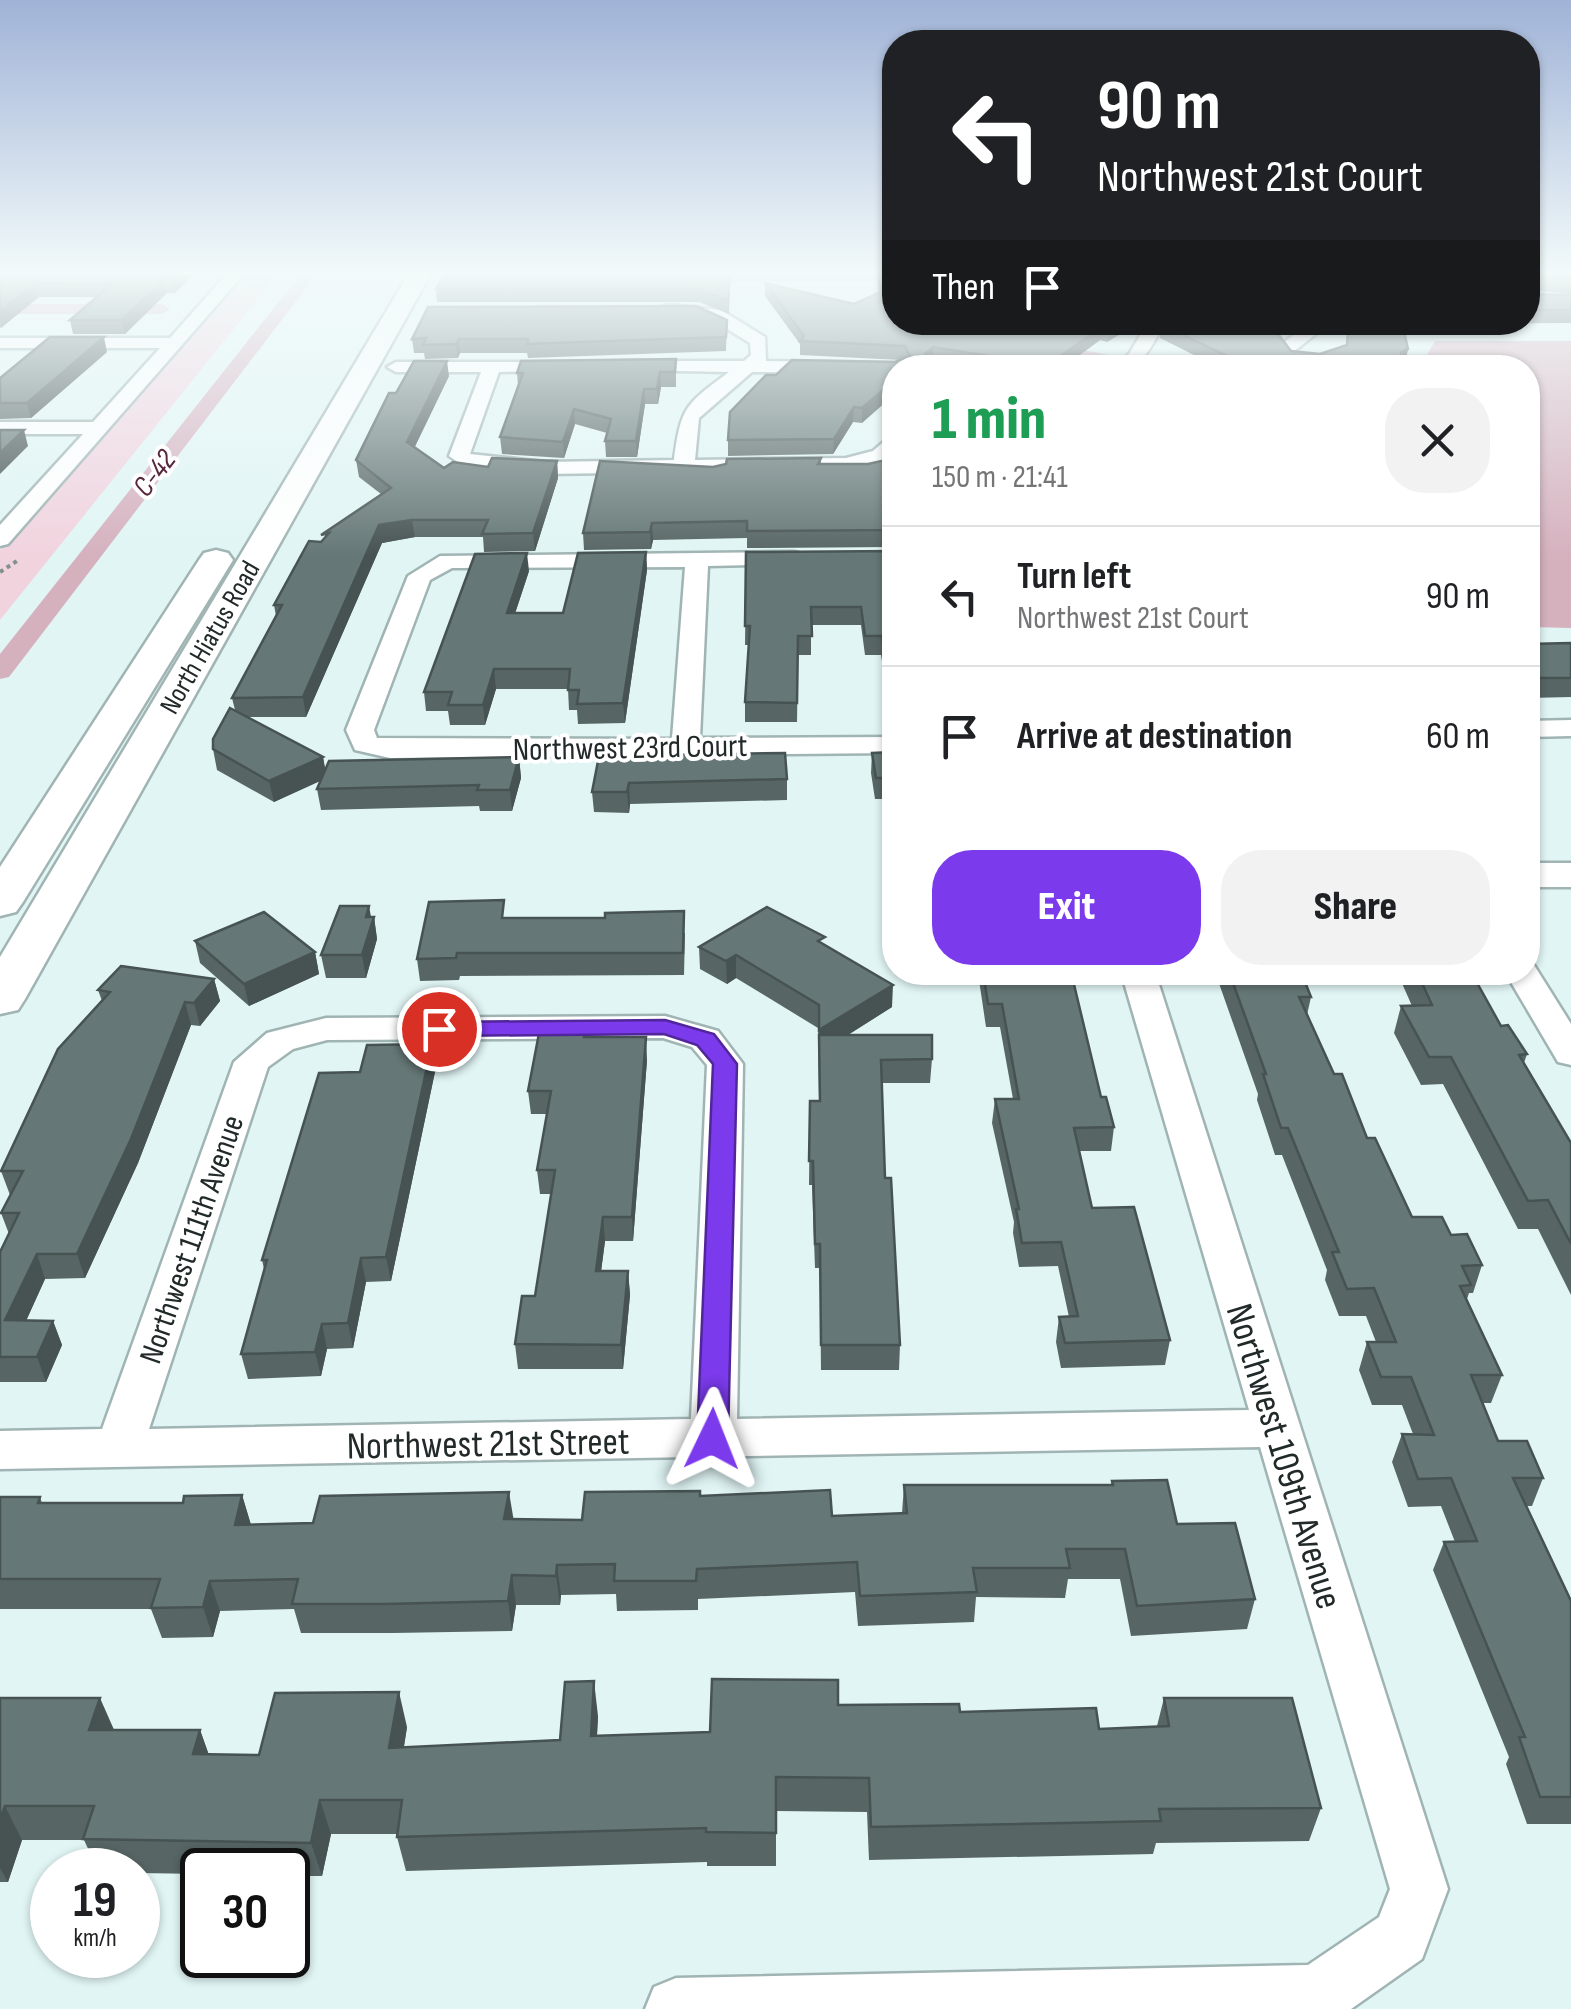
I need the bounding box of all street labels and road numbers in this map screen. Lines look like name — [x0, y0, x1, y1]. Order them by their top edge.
street label: North Hiatus Road — [153, 556, 267, 720]
street label: Northwest 23rd Court — [512, 727, 748, 770]
street label: Northwest 111th Avenue — [132, 1110, 253, 1369]
street label: Northwest 109th Avenue — [1216, 1299, 1351, 1614]
street label: Northwest 21st Street — [346, 1420, 630, 1469]

